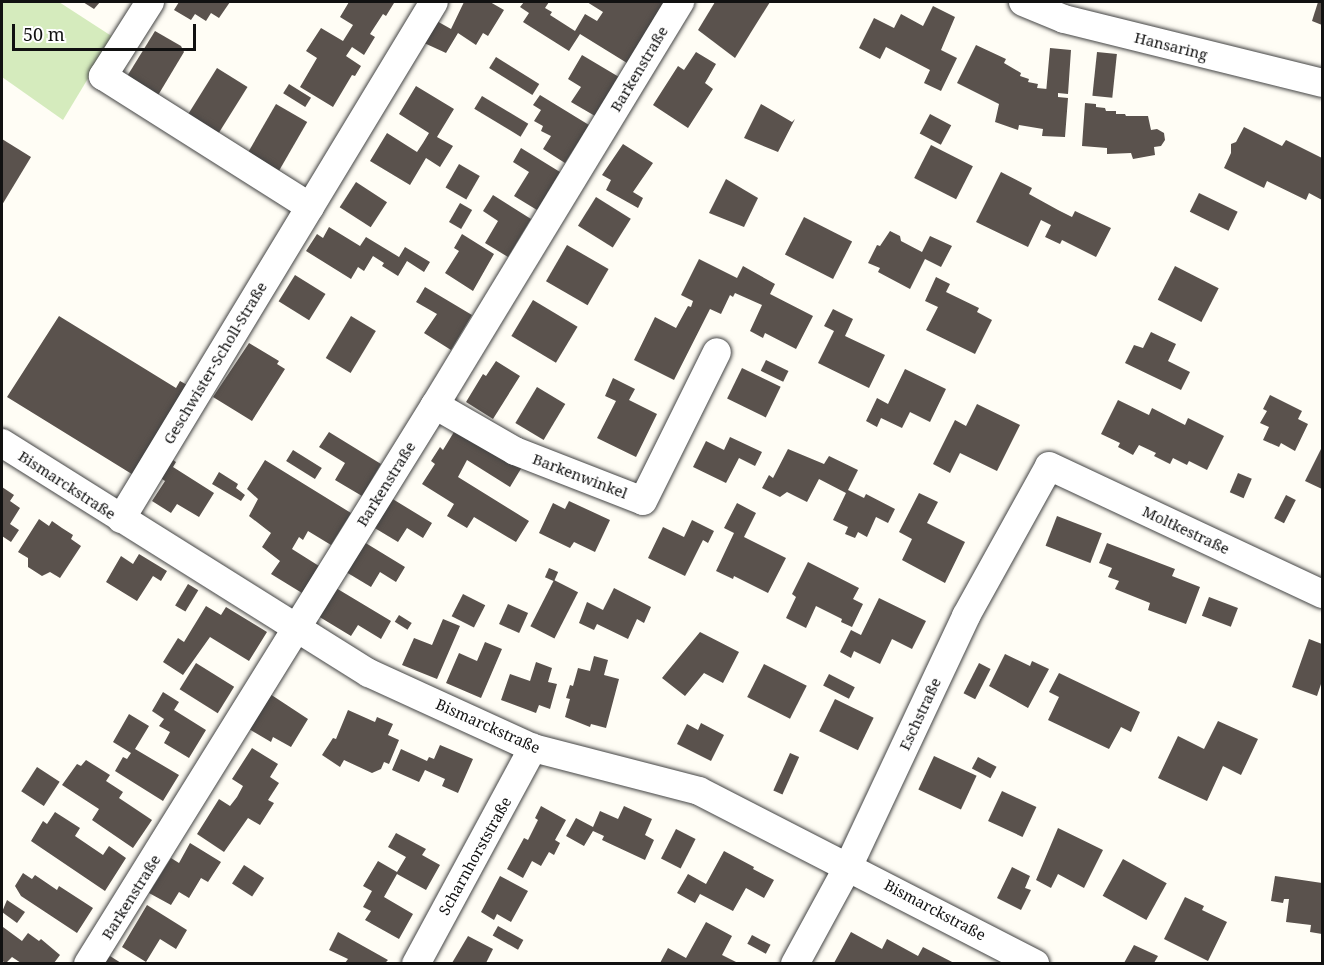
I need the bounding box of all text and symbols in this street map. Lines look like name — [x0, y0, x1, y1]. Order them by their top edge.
scale bar — [15, 12, 200, 50]
text: 50 m — [23, 22, 65, 46]
street label: Barkenstraße — [606, 23, 672, 115]
street label: Hansaring — [1133, 28, 1209, 64]
street label: Geschwister-Scholl-Straße — [159, 279, 271, 447]
street label: Barkenstraße — [353, 438, 419, 530]
street label: Bismarckstraße — [15, 447, 119, 523]
street label: Barkenwinkel — [530, 450, 630, 502]
street label: Moltkestraße — [1140, 502, 1232, 558]
street label: Eschstraße — [895, 675, 945, 753]
street label: Bismarckstraße — [433, 695, 543, 757]
street label: Scharnhorststraße — [435, 794, 515, 918]
street label: Barkenstraße — [98, 851, 164, 943]
street label: Bismarckstraße — [881, 876, 989, 944]

